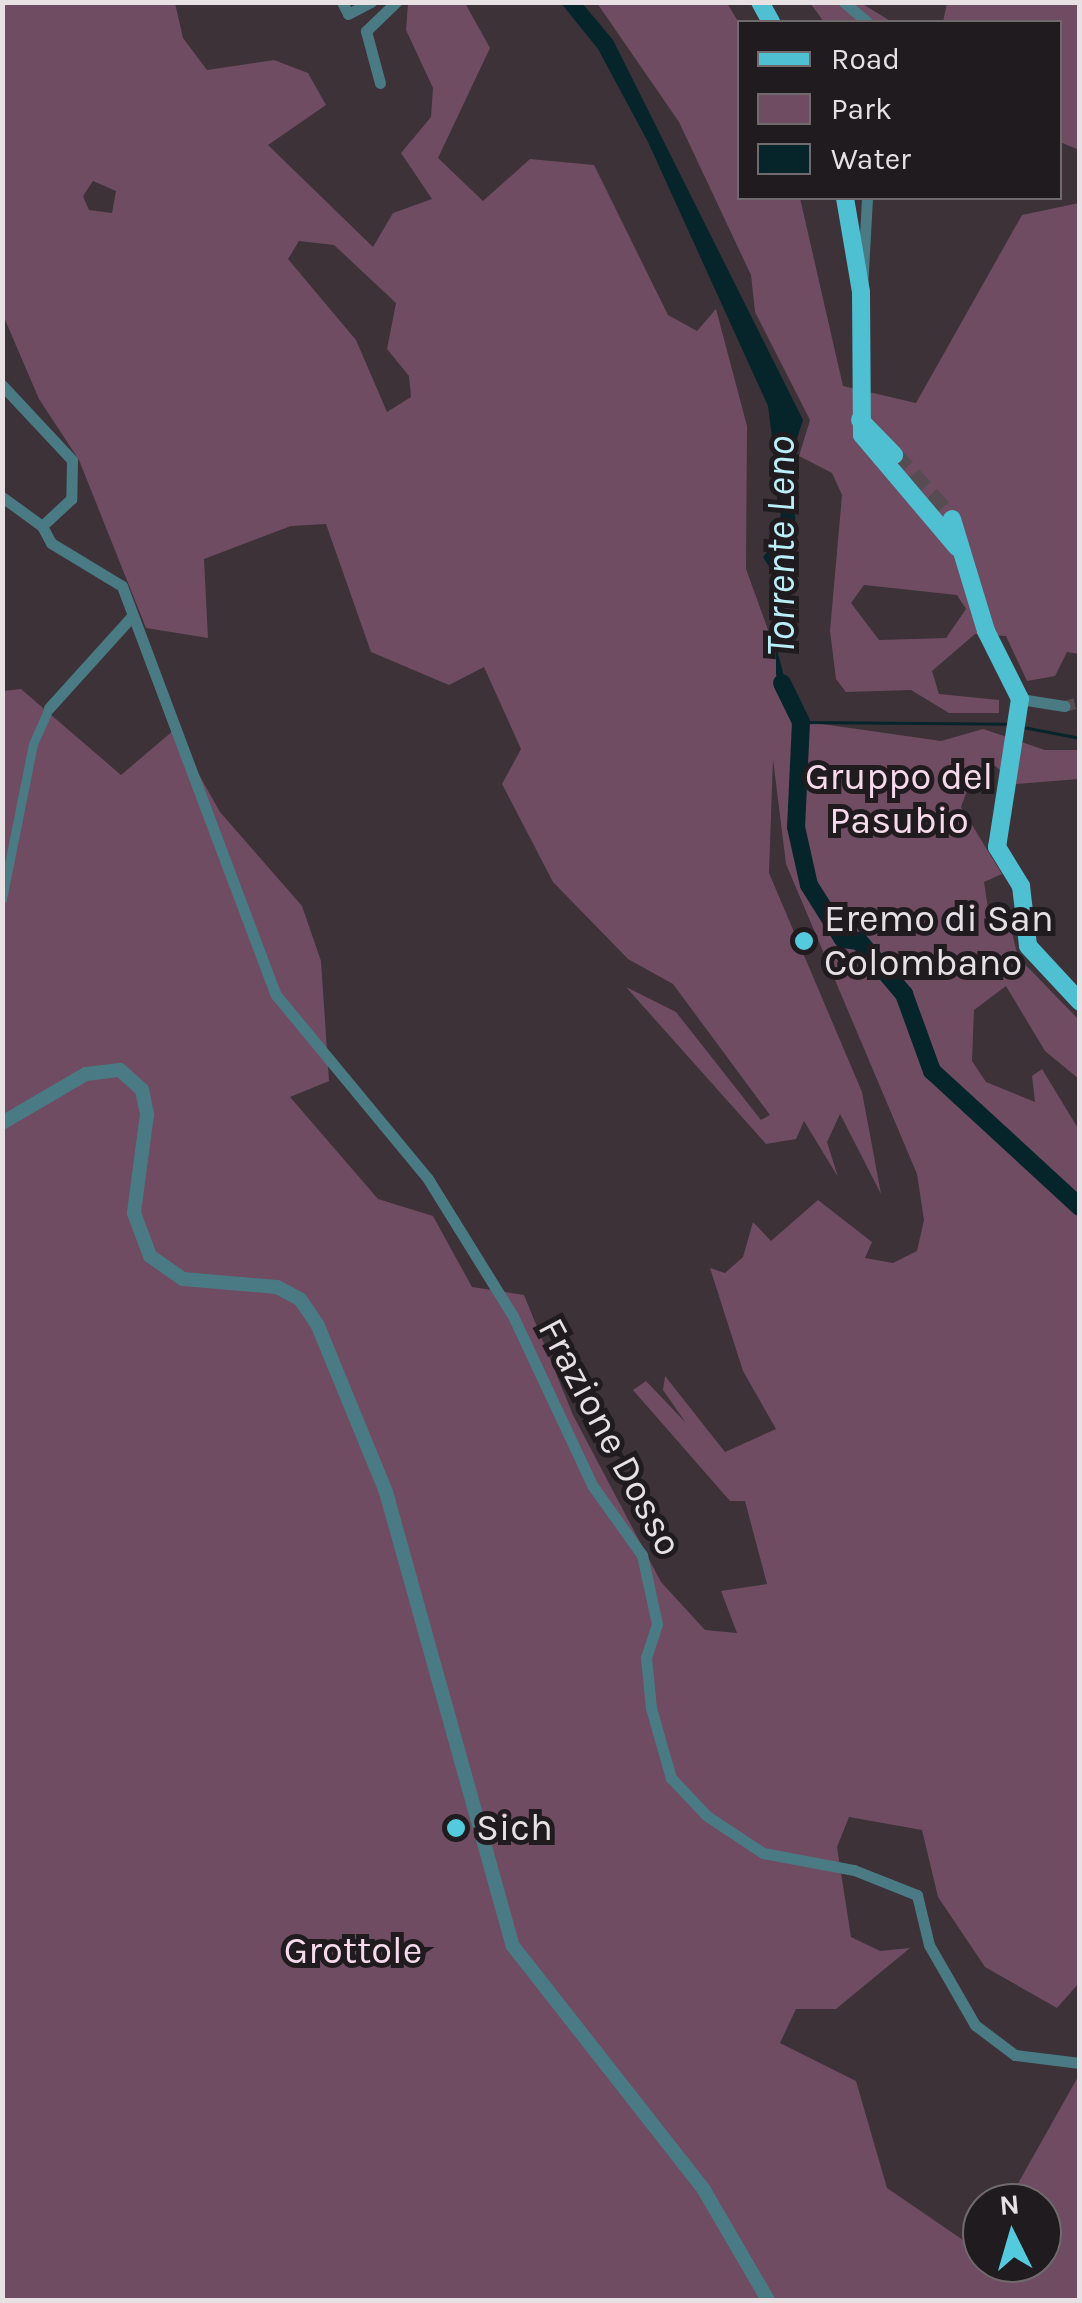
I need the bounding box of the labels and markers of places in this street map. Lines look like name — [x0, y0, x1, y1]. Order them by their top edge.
place label: Eremo di San Colombano — [824, 896, 1054, 986]
marker: Eremo di San Colombano — [793, 930, 815, 952]
place label: Sich — [476, 1805, 553, 1851]
marker: Sich — [445, 1817, 467, 1839]

